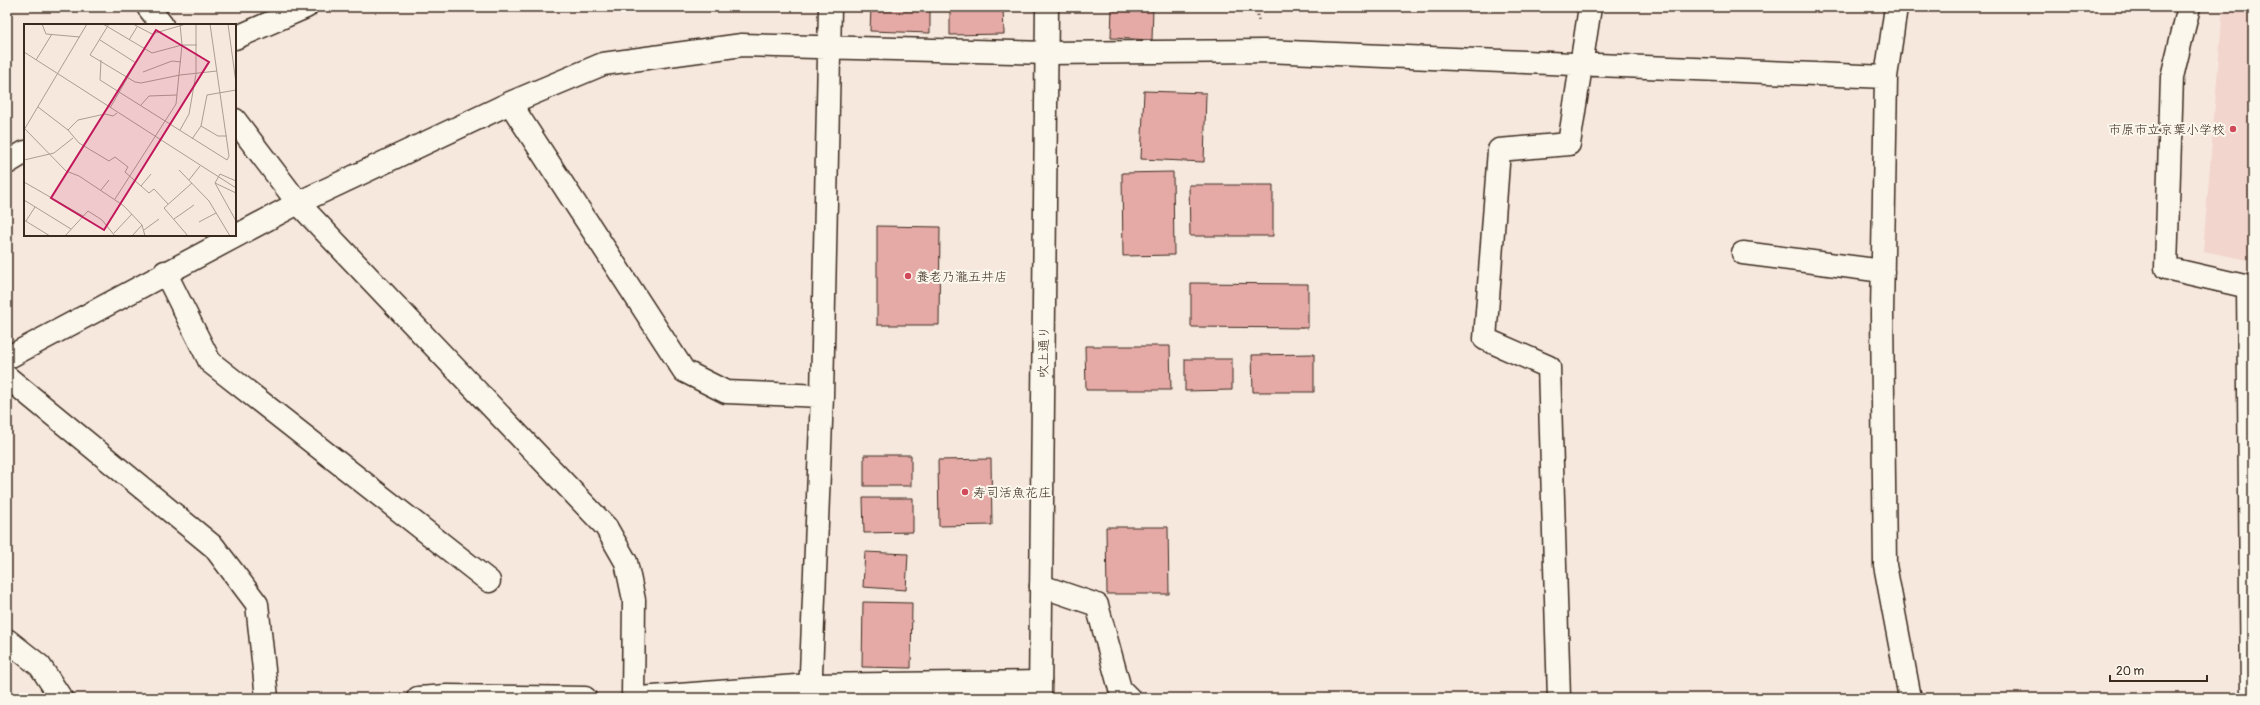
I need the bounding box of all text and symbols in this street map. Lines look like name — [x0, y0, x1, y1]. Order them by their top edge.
inset map — [24, 24, 236, 236]
place label: 市原市立京葉小学校 — [2108, 122, 2225, 138]
marker: 市原市立京葉小学校 — [2228, 124, 2238, 134]
place label: 養老乃瀧五井店 — [916, 269, 1007, 285]
marker: 養老乃瀧五井店 — [903, 271, 913, 281]
street label: 吹上通り — [1036, 326, 1052, 378]
place label: 寿司活魚花庄 — [973, 485, 1051, 501]
marker: 寿司活魚花庄 — [960, 487, 970, 497]
scale bar — [2110, 657, 2207, 683]
text: 20 m — [2116, 664, 2145, 679]

